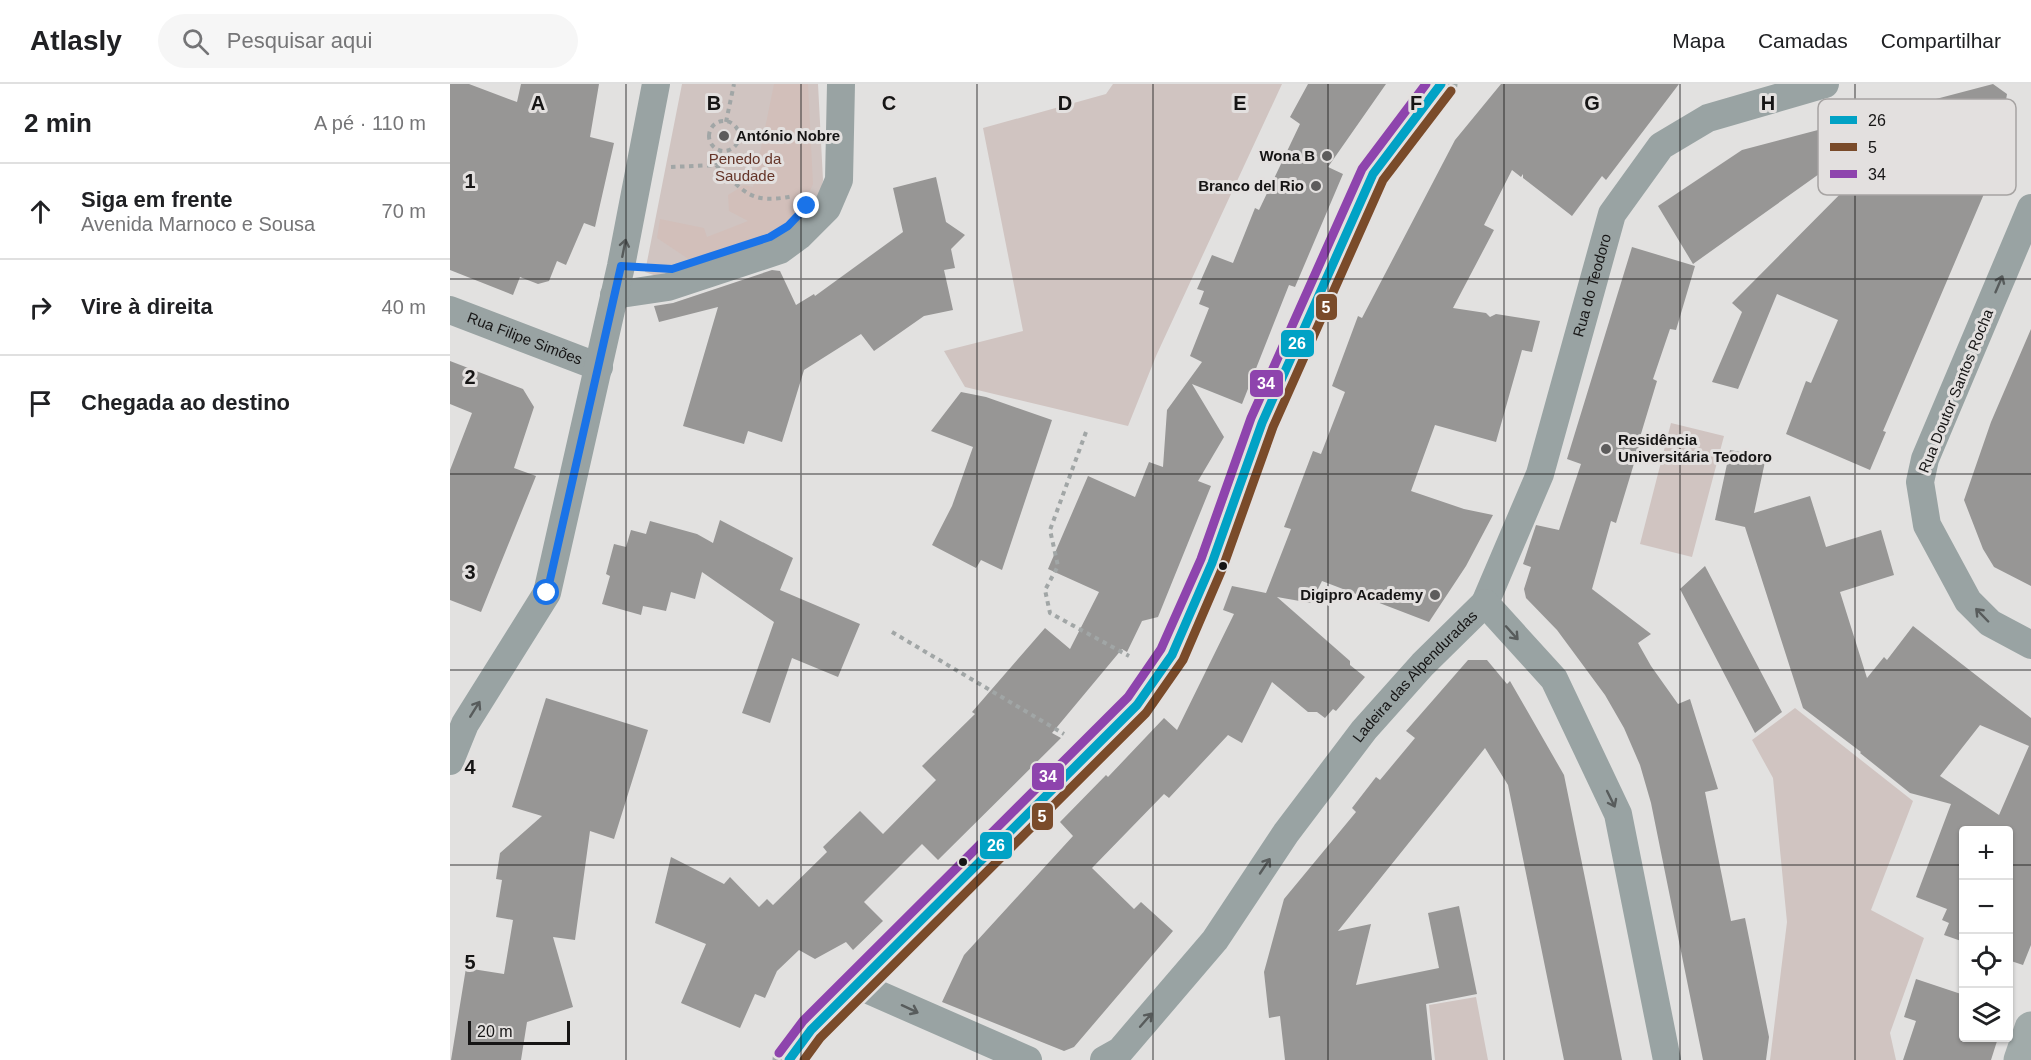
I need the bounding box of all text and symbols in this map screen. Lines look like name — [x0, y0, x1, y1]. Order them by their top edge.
search box — [158, 14, 578, 68]
text: Atlasly — [30, 25, 122, 56]
icon: search — [179, 25, 212, 58]
text: Pesquisar aqui — [227, 28, 372, 53]
text: Mapa — [1672, 29, 1725, 52]
text: Camadas — [1758, 29, 1848, 52]
text: Compartilhar — [1881, 29, 2001, 52]
text: A — [531, 92, 545, 114]
text: B — [707, 92, 721, 114]
text: C — [882, 92, 896, 114]
text: D — [1058, 92, 1072, 114]
text: E — [1233, 92, 1247, 114]
text: F — [1410, 92, 1422, 114]
text: G — [1584, 92, 1600, 114]
text: H — [1761, 92, 1775, 114]
legend — [1818, 99, 2016, 195]
text: 2 min — [24, 108, 92, 138]
text: A pé · 110 m — [314, 112, 426, 134]
text: 26 — [1868, 112, 1886, 129]
place label: António Nobre — [736, 127, 840, 144]
marker: António Nobre — [717, 129, 731, 143]
text: 5 — [1868, 139, 1877, 156]
place label: Wona B — [1259, 147, 1315, 164]
marker: Wona B — [1320, 149, 1334, 163]
park label: Penedo da Saudade — [709, 150, 782, 184]
text: 34 — [1868, 166, 1886, 183]
text: 1 — [464, 170, 476, 192]
place label: Branco del Rio — [1198, 177, 1304, 194]
marker: Branco del Rio — [1309, 179, 1323, 193]
text: Siga em frente — [81, 187, 233, 212]
route end — [793, 192, 819, 218]
icon: ahead — [24, 195, 57, 228]
text: 70 m — [382, 200, 426, 222]
text: Avenida Marnoco e Sousa — [81, 213, 315, 235]
street label: Rua do Teodoro — [1569, 232, 1614, 339]
one-way arrow — [619, 239, 630, 258]
one-way arrow — [1994, 275, 2005, 293]
icon: right — [24, 291, 57, 324]
line badge: 5 — [1315, 293, 1338, 321]
text: Vire à direita — [81, 294, 213, 319]
text: 40 m — [382, 296, 426, 318]
text: 5 — [1322, 299, 1331, 316]
street label: Rua Doutor Santos Rocha — [1915, 306, 1996, 475]
street label: Rua Filipe Simões — [465, 308, 585, 368]
line badge: 26 — [1280, 329, 1315, 358]
text: 26 — [1288, 335, 1306, 352]
text: 2 — [464, 366, 476, 388]
line badge: 34 — [1249, 369, 1284, 398]
text: 34 — [1257, 375, 1275, 392]
icon: arrive — [24, 387, 57, 420]
text: Chegada ao destino — [81, 390, 290, 415]
place label: Residência Universitária Teodoro — [1618, 431, 1772, 465]
marker: Residência Universitária Teodoro — [1599, 442, 1613, 456]
unlabelled marker — [1217, 560, 1229, 572]
text: 3 — [464, 561, 476, 583]
route start — [533, 579, 559, 605]
place label: Digipro Academy — [1300, 586, 1424, 603]
marker: Digipro Academy — [1428, 588, 1442, 602]
street label: Ladeira das Alpenduradas — [1349, 607, 1480, 745]
one-way arrow — [1974, 607, 1989, 622]
one-way arrow — [1505, 625, 1519, 640]
one-way arrow — [468, 700, 481, 717]
text: 4 — [464, 756, 476, 778]
line badge: 34 — [1031, 762, 1065, 791]
text: 34 — [1039, 768, 1057, 785]
one-way arrow — [1605, 789, 1617, 807]
line badge: 5 — [1031, 802, 1054, 831]
text: 5 — [1038, 808, 1047, 825]
map controls — [1959, 826, 2013, 1042]
button: + — [1959, 826, 2013, 880]
line badge: 26 — [979, 831, 1013, 860]
text: 26 — [987, 837, 1005, 854]
unlabelled marker — [957, 856, 969, 868]
one-way arrow — [1258, 857, 1271, 874]
button: − — [1959, 880, 2013, 934]
button: locate — [1959, 934, 2013, 988]
text: 5 — [464, 951, 476, 973]
button: layers — [1959, 988, 2013, 1042]
one-way arrow — [901, 1005, 919, 1016]
one-way arrow — [1139, 1013, 1153, 1028]
scale bar — [468, 1018, 570, 1046]
text: 20 m — [477, 1023, 513, 1040]

